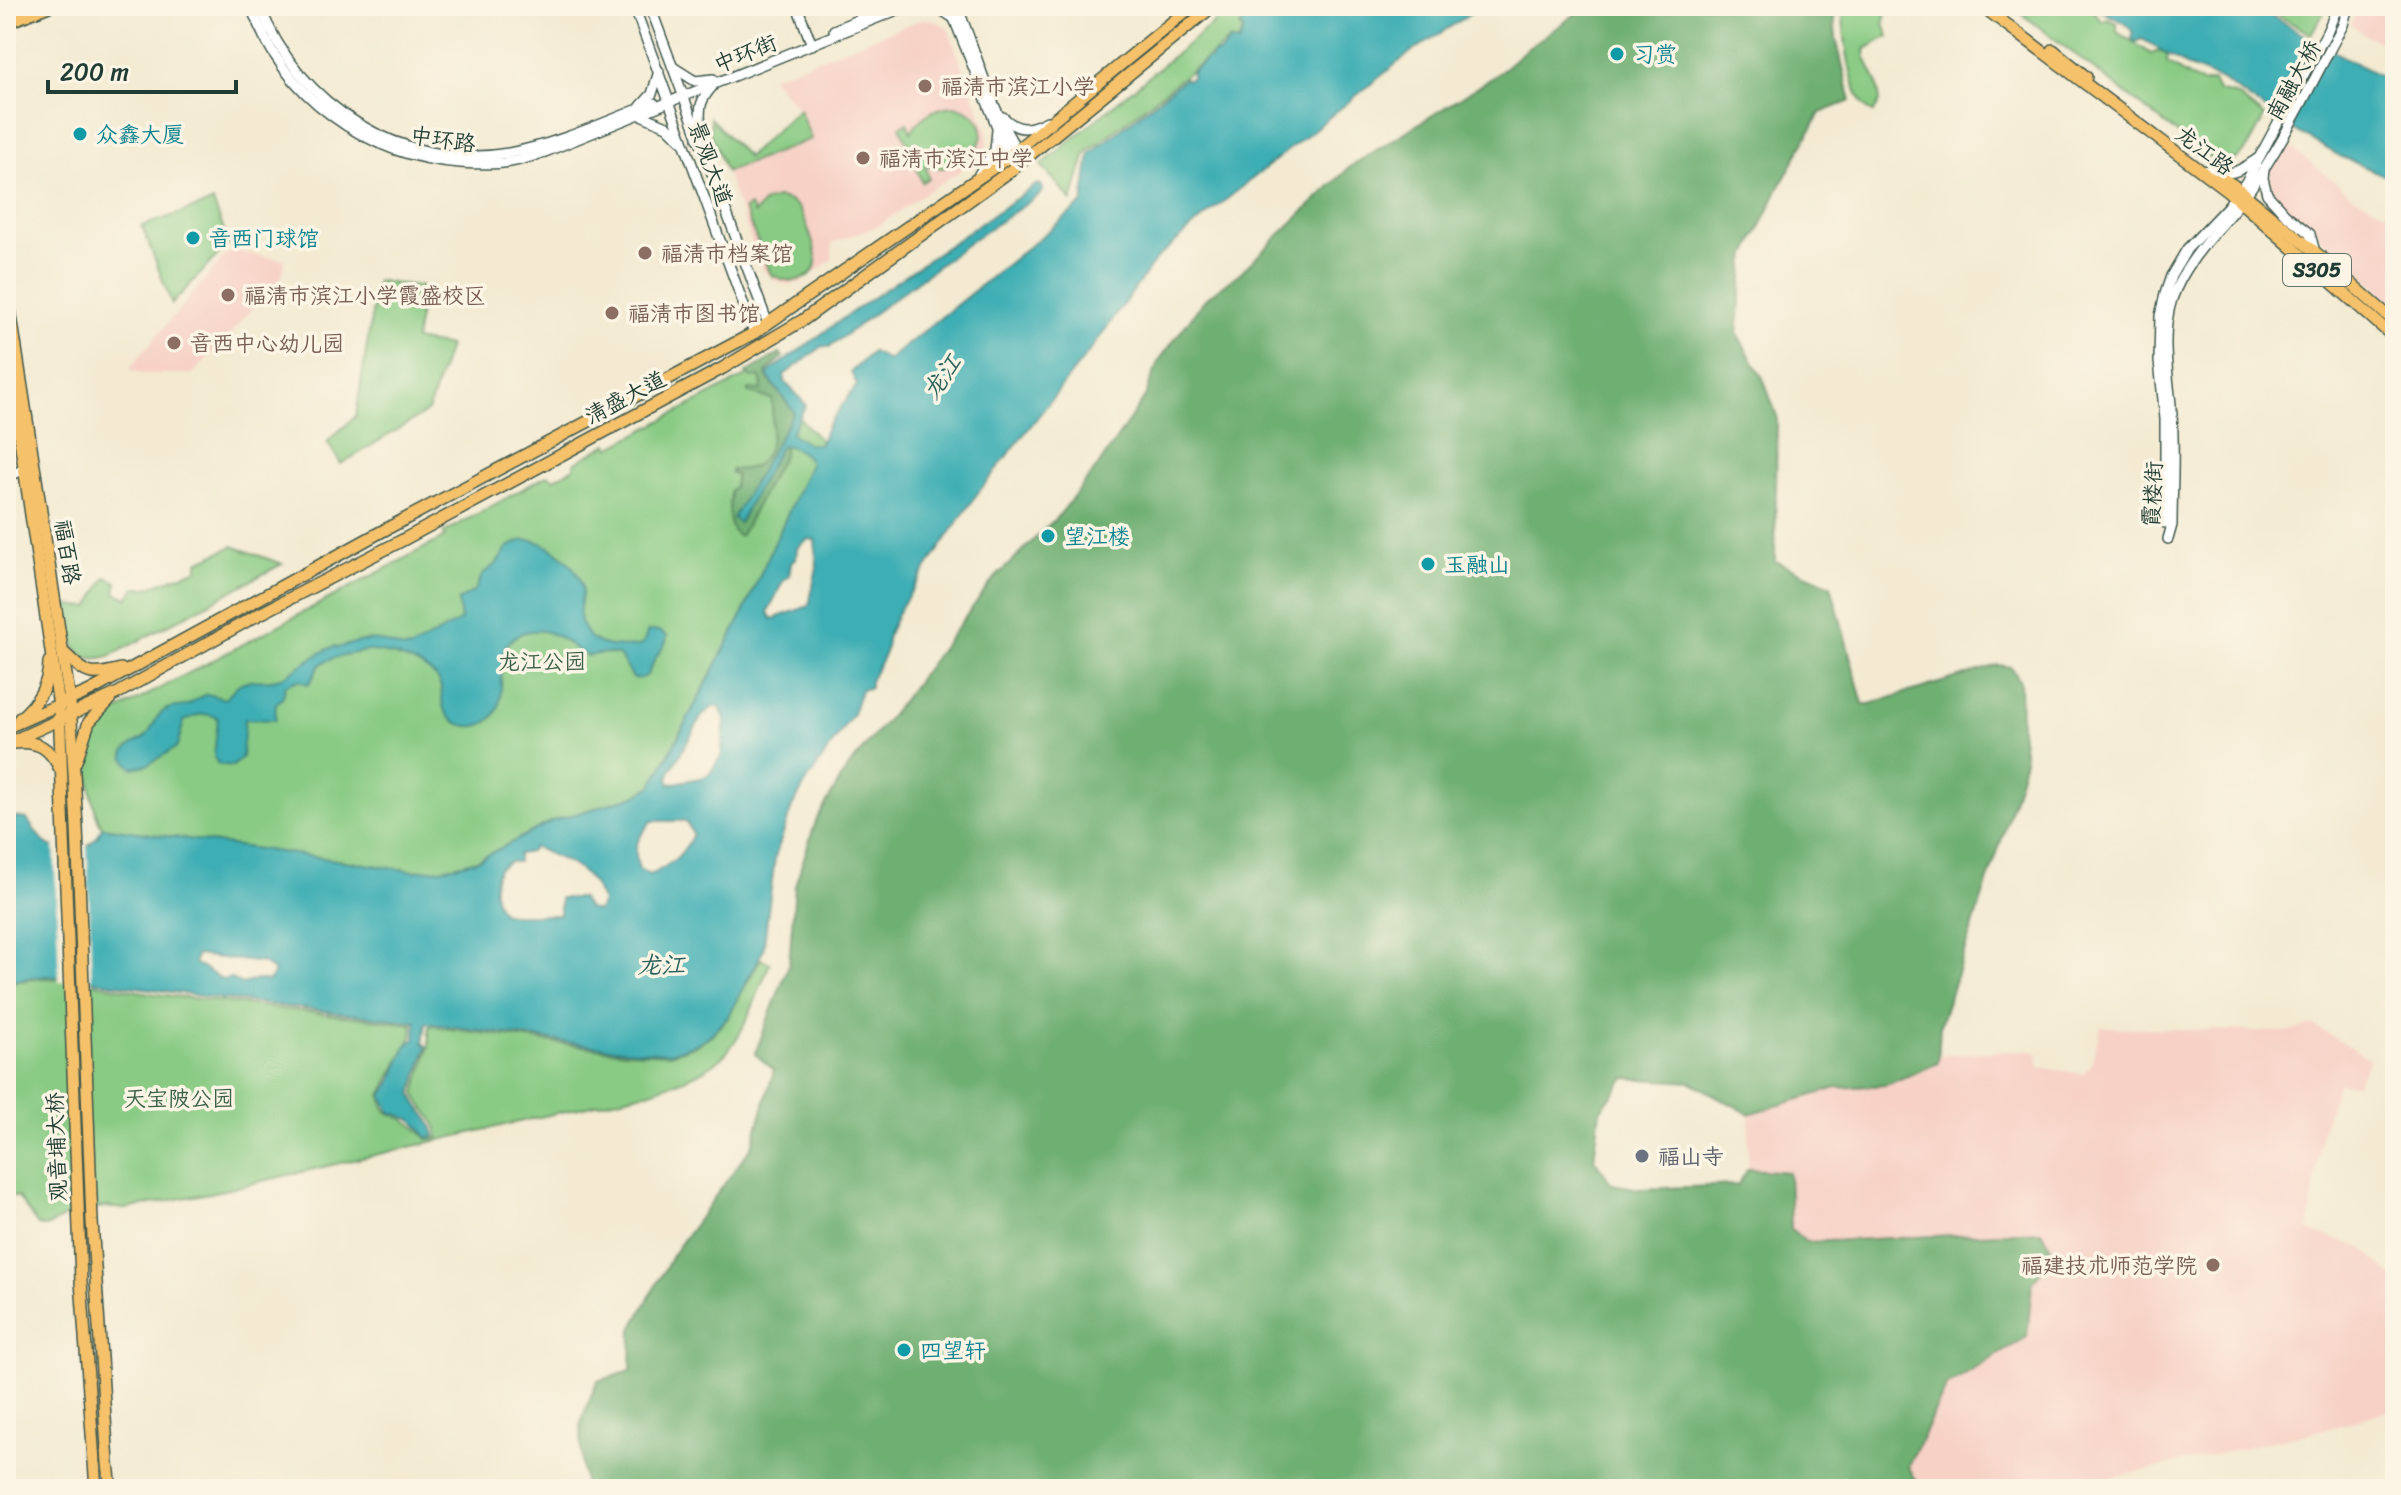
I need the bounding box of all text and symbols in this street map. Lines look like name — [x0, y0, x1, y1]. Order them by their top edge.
street label: 中环街 — [707, 23, 783, 84]
street label: 南融大桥 — [2255, 32, 2332, 128]
place label: 习赏 — [1633, 35, 1677, 74]
scale bar — [48, 44, 236, 94]
marker: 习赏 — [1608, 45, 1626, 63]
text: 200 m — [60, 51, 129, 93]
place label: 福清市滨江小学 — [941, 67, 1095, 106]
marker: 福清市滨江小学 — [916, 77, 934, 95]
place label: 众鑫大厦 — [96, 115, 184, 154]
street label: 景观大道 — [677, 115, 744, 211]
street label: 龙江路 — [2167, 115, 2243, 186]
street label: 中环路 — [408, 116, 478, 163]
marker: 众鑫大厦 — [71, 125, 89, 143]
place label: 福清市滨江中学 — [879, 139, 1033, 178]
marker: 福清市滨江中学 — [854, 149, 872, 167]
place label: 音西门球馆 — [209, 219, 319, 258]
marker: 音西门球馆 — [184, 229, 202, 247]
place label: 福清市档案馆 — [661, 234, 793, 273]
marker: 福清市档案馆 — [636, 244, 654, 262]
road number: S305 — [2283, 254, 2351, 286]
place label: 福清市滨江小学霞盛校区 — [244, 276, 486, 315]
marker: 福清市滨江小学霞盛校区 — [219, 286, 237, 304]
place label: 福清市图书馆 — [628, 294, 760, 333]
marker: 福清市图书馆 — [603, 304, 621, 322]
place label: 音西中心幼儿园 — [190, 324, 344, 363]
marker: 音西中心幼儿园 — [165, 334, 183, 352]
water label: 龙江 — [911, 344, 974, 409]
street label: 清盛大道 — [577, 360, 673, 435]
street label: 霞楼街 — [2131, 460, 2174, 528]
street label: 福百路 — [43, 516, 92, 588]
place label: 望江楼 — [1064, 517, 1130, 556]
marker: 望江楼 — [1039, 527, 1057, 545]
place label: 玉融山 — [1444, 545, 1510, 584]
marker: 玉融山 — [1419, 555, 1437, 573]
park label: 龙江公园 — [498, 642, 586, 681]
water label: 龙江 — [637, 944, 686, 986]
park label: 天宝陂公园 — [124, 1079, 234, 1118]
street label: 观音埔大桥 — [35, 1091, 78, 1203]
place label: 福山寺 — [1658, 1137, 1724, 1176]
marker: 福山寺 — [1633, 1147, 1651, 1165]
place label: 福建技术师范学院 — [2021, 1246, 2197, 1285]
marker: 福建技术师范学院 — [2204, 1256, 2222, 1274]
place label: 四望轩 — [920, 1331, 986, 1370]
marker: 四望轩 — [895, 1341, 913, 1359]

